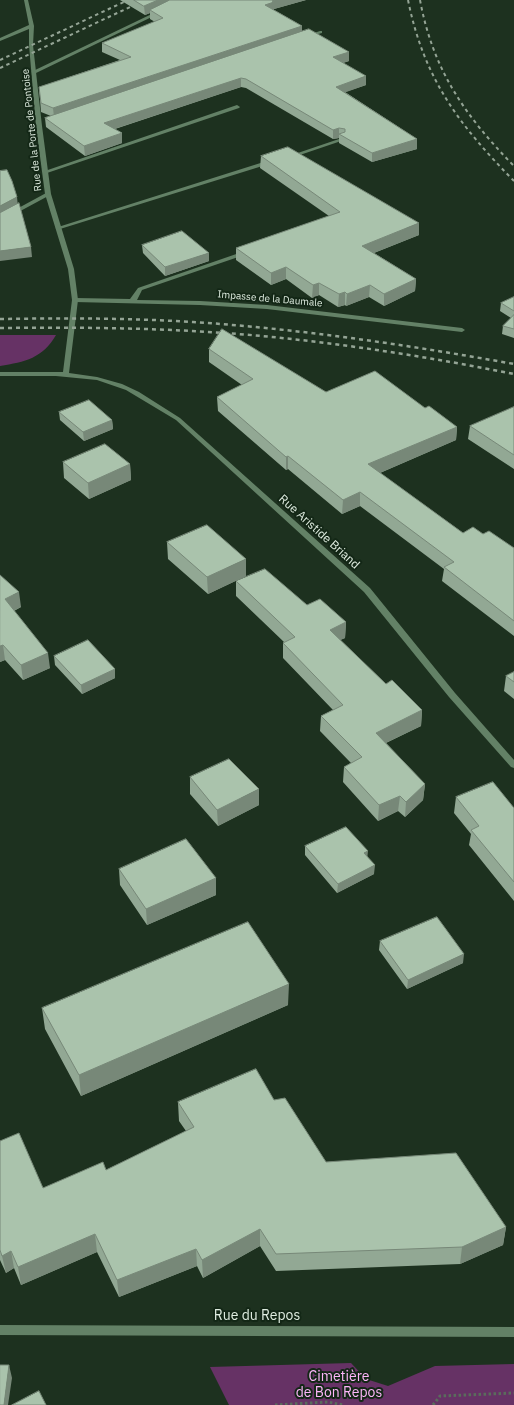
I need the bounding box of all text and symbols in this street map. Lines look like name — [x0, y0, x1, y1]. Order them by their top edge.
street label: Rue de la Porte de Pontoise — [20, 68, 44, 192]
street label: Impasse de la Daumale — [217, 288, 323, 310]
street label: Rue Aristide Briand — [276, 492, 362, 572]
street label: Rue du Repos — [214, 1308, 300, 1324]
park label: Cimetière de Bon Repos — [296, 1369, 382, 1402]

